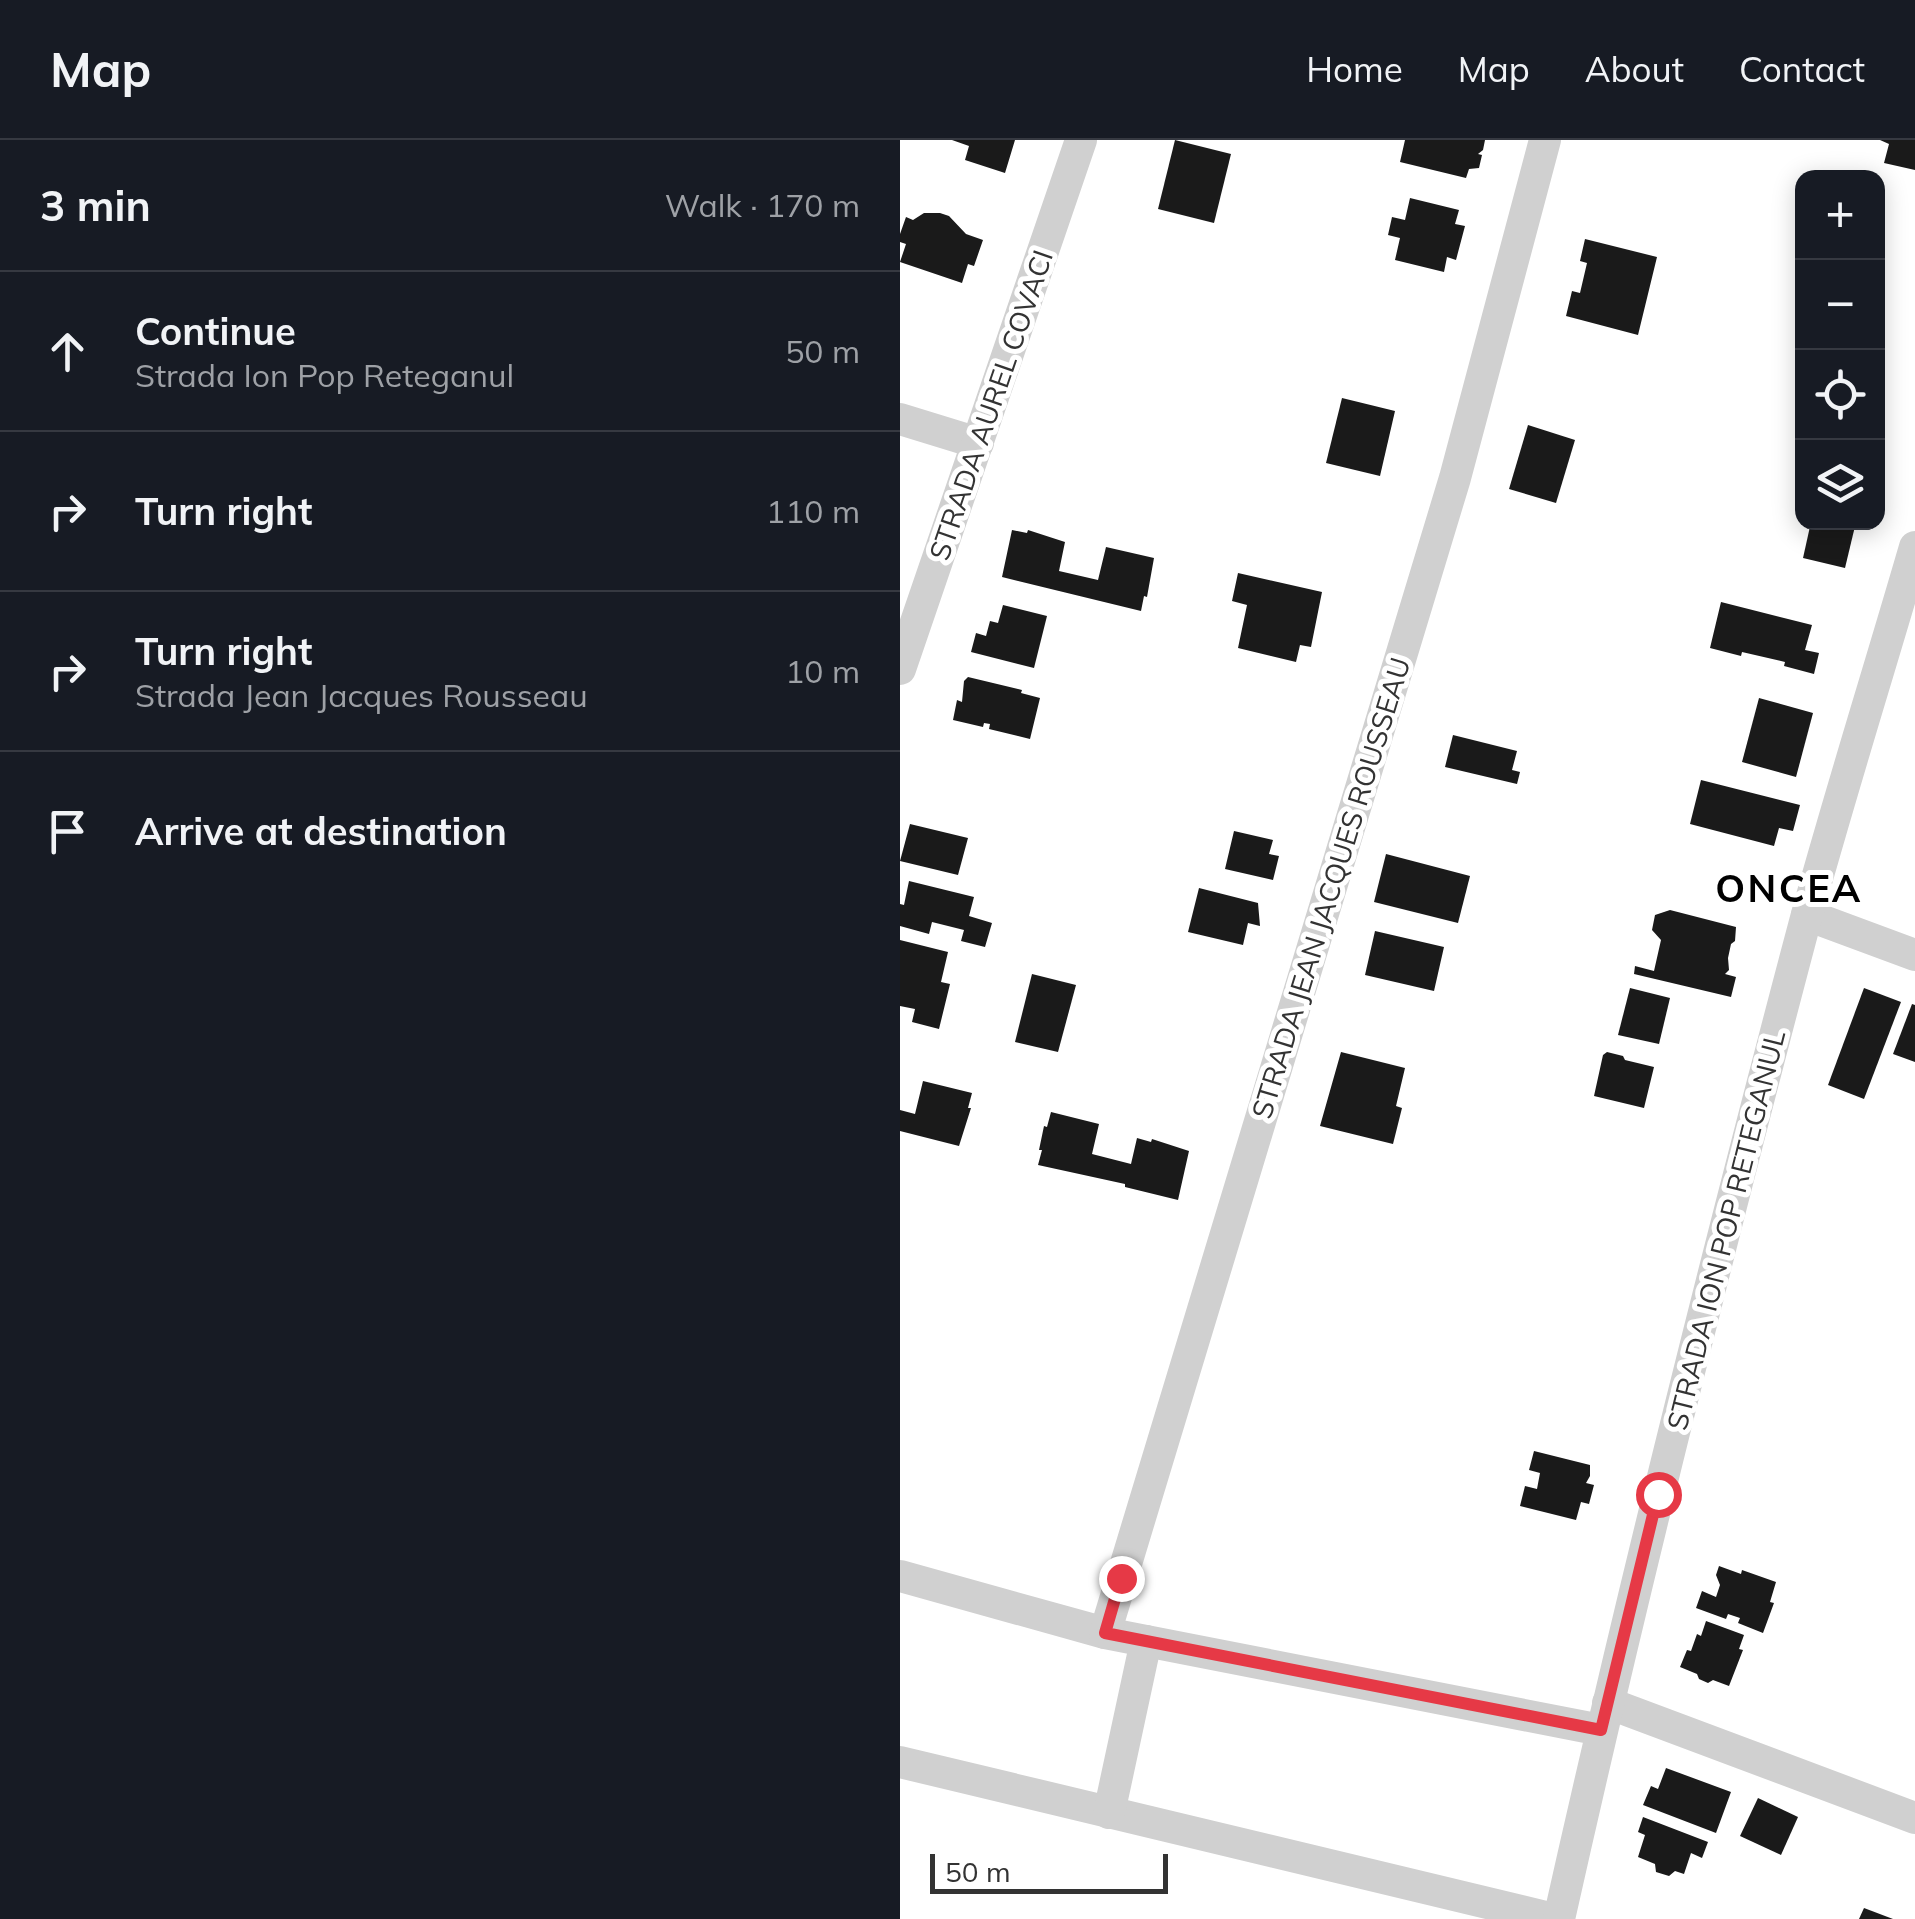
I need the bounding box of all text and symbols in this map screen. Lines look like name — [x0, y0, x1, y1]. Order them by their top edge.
text: Map — [50, 39, 151, 99]
text: Home — [1306, 47, 1403, 91]
text: Map — [1458, 47, 1530, 91]
text: About — [1585, 47, 1684, 91]
text: Contact — [1739, 47, 1865, 91]
map controls — [1795, 170, 1885, 530]
button: + — [1795, 170, 1885, 260]
text: 3 min — [40, 179, 151, 232]
text: Walk · 170 m — [665, 185, 860, 225]
street label: STRADA AUREL COVACI — [921, 245, 1060, 565]
button: − — [1795, 260, 1885, 350]
text: Continue — [135, 307, 296, 355]
icon: ahead — [40, 324, 95, 379]
text: 50 m — [785, 331, 860, 371]
button: locate — [1795, 350, 1885, 440]
text: Strada Ion Pop Reteganul — [135, 355, 514, 395]
button: layers — [1795, 440, 1885, 530]
icon: right — [40, 484, 95, 539]
text: Turn right — [135, 487, 312, 535]
text: 110 m — [766, 491, 860, 531]
text: Turn right — [135, 627, 312, 675]
icon: right — [40, 644, 95, 699]
text: 10 m — [785, 651, 860, 691]
street label: STRADA JEAN JACQUES ROUSSEAU — [1244, 653, 1417, 1123]
text: Strada Jean Jacques Rousseau — [135, 675, 588, 715]
icon: arrive — [40, 804, 95, 859]
text: Arrive at destination — [135, 807, 507, 855]
district label: ONCEA — [1715, 864, 1863, 912]
street label: STRADA ION POP RETEGANUL — [1659, 1026, 1792, 1433]
route start — [1636, 1472, 1682, 1518]
route end — [1099, 1556, 1145, 1602]
scale bar — [930, 1849, 1168, 1894]
text: 50 m — [945, 1854, 1011, 1889]

